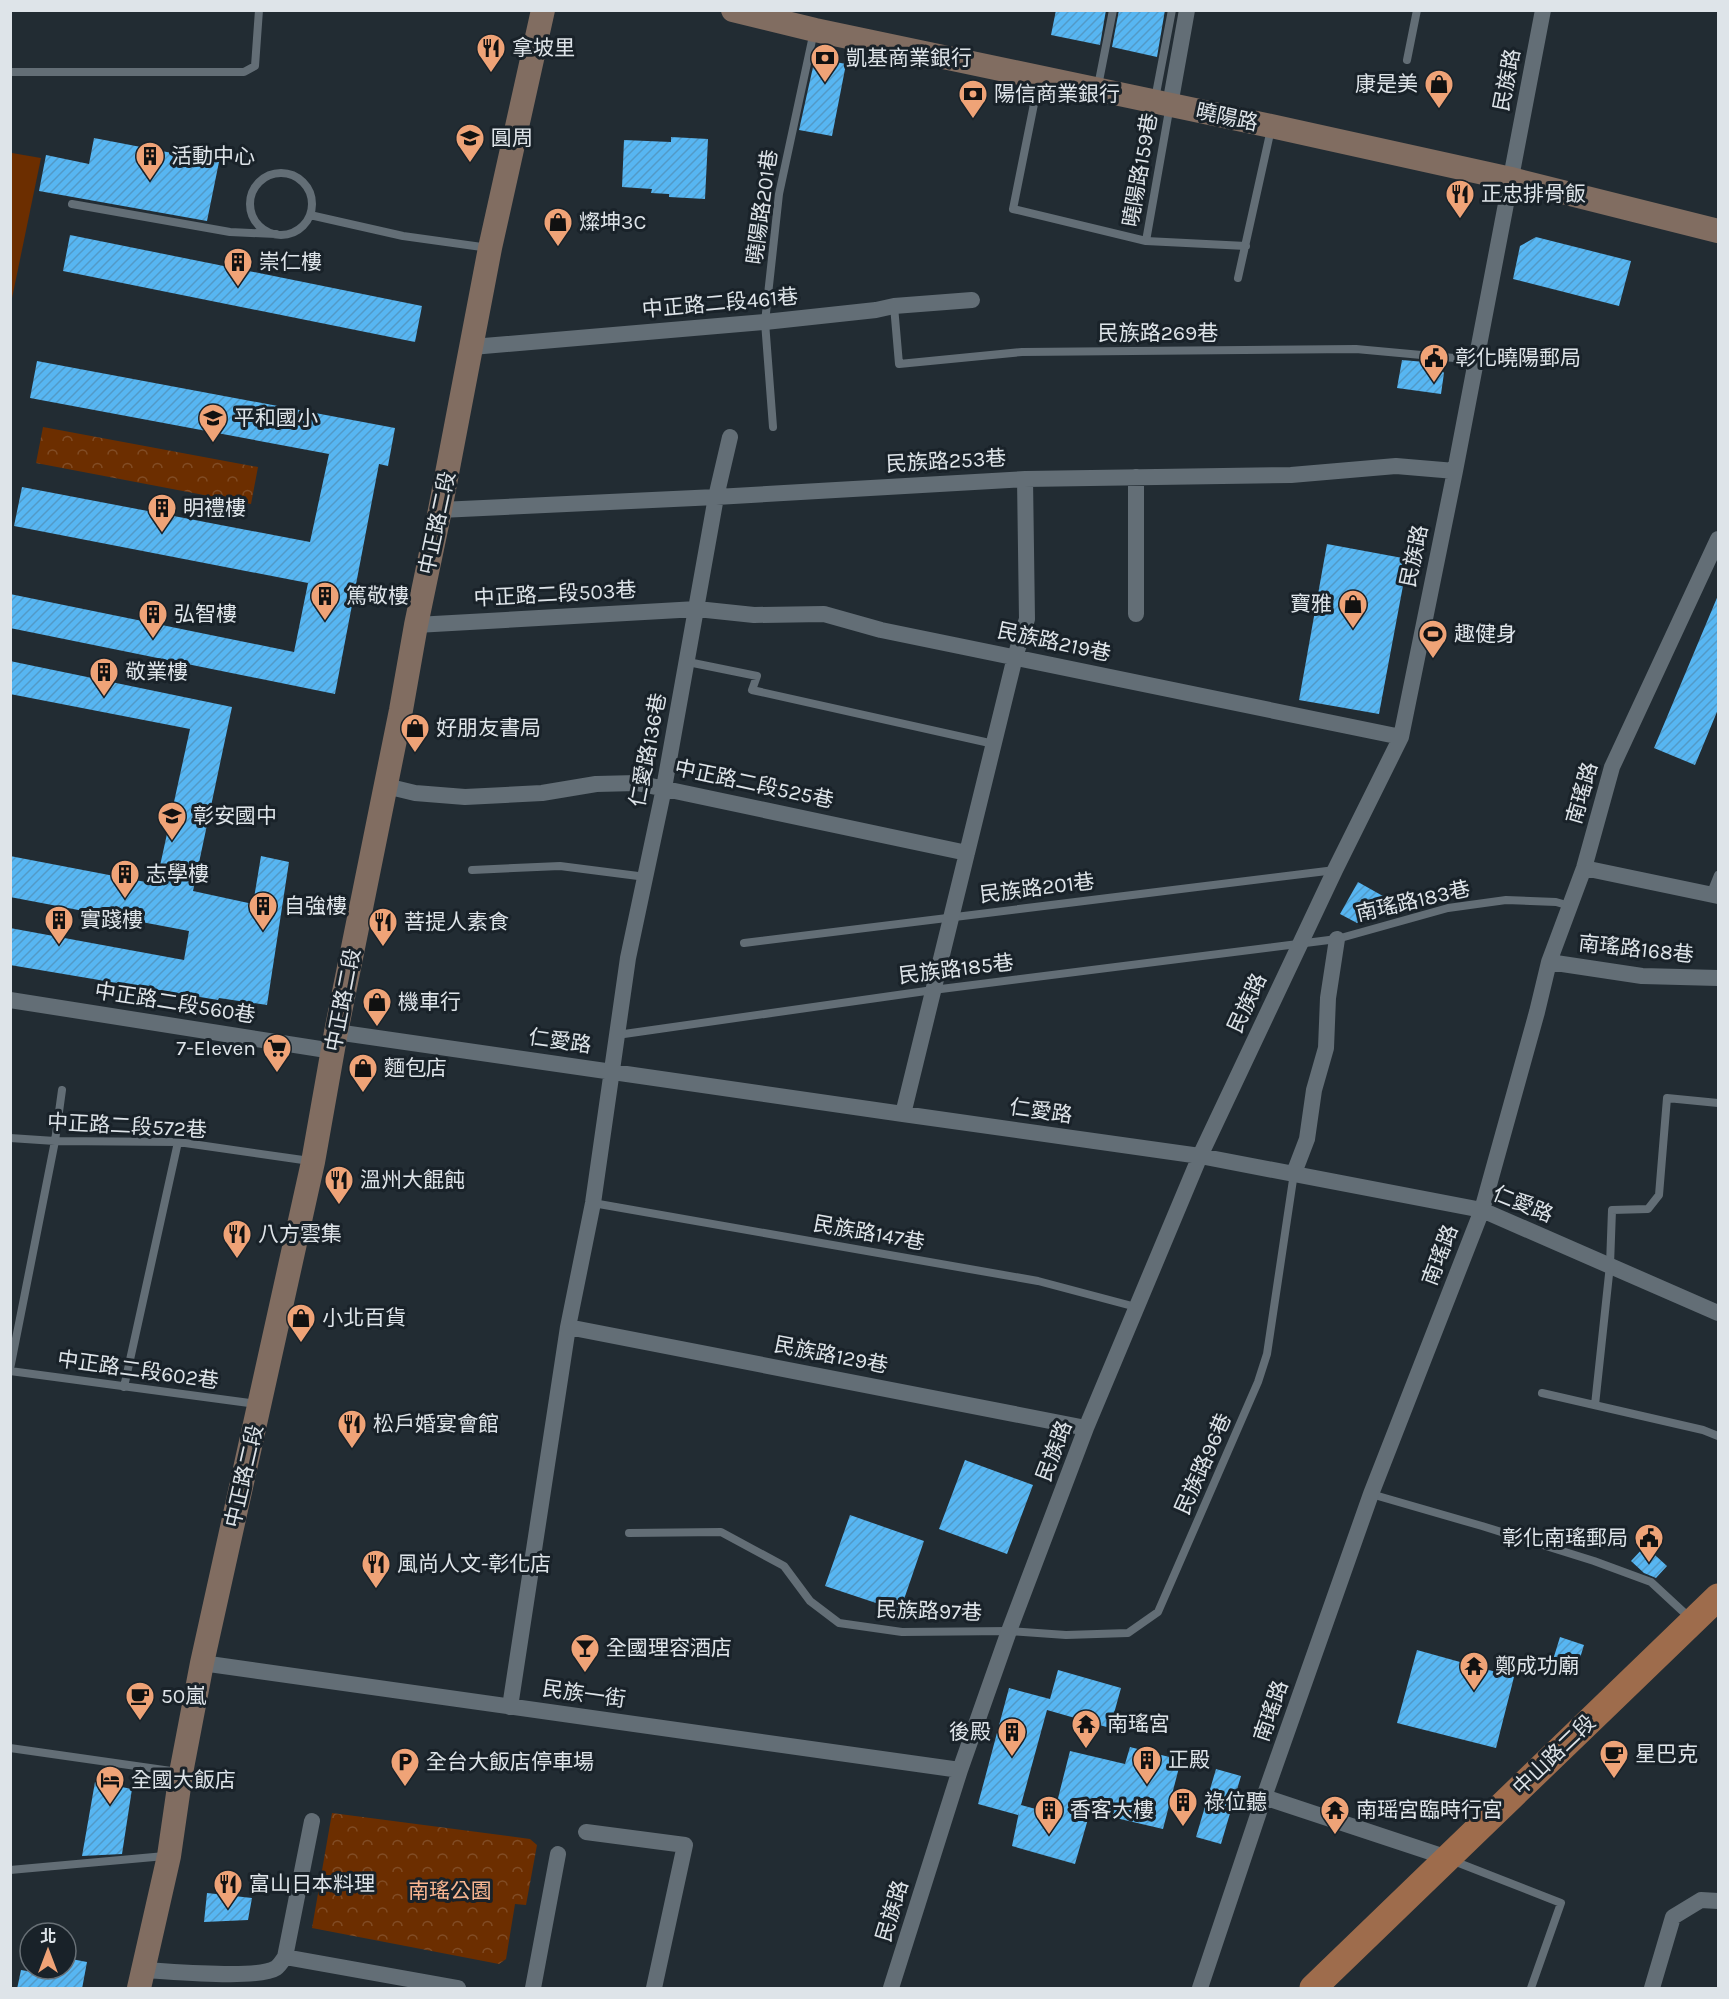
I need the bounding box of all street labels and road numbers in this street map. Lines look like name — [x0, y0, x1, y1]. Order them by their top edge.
street label: 民族路 — [1489, 47, 1525, 113]
street label: 曉陽路 — [1194, 99, 1260, 135]
street label: 曉陽路159巷 — [1118, 111, 1162, 229]
street label: 曉陽路201巷 — [742, 148, 782, 266]
street label: 中正路二段461巷 — [641, 284, 799, 322]
street label: 民族路269巷 — [1098, 321, 1218, 345]
street label: 民族路253巷 — [885, 446, 1007, 476]
street label: 中正路二段 — [414, 469, 460, 577]
street label: 民族路 — [1396, 523, 1432, 589]
street label: 中正路二段503巷 — [473, 578, 637, 610]
street label: 民族路219巷 — [995, 618, 1113, 666]
street label: 仁愛路136巷 — [625, 691, 671, 809]
street label: 中正路二段525巷 — [672, 755, 836, 813]
street label: 南瑤路 — [1562, 759, 1602, 827]
street label: 民族路201巷 — [978, 869, 1096, 907]
street label: 南瑤路183巷 — [1354, 876, 1472, 926]
street label: 南瑤路168巷 — [1577, 931, 1695, 967]
street label: 中正路二段 — [321, 946, 365, 1054]
street label: 民族路185巷 — [897, 950, 1015, 988]
street label: 民族路 — [1223, 969, 1271, 1037]
street label: 中正路二段560巷 — [93, 978, 257, 1028]
street label: 仁愛路 — [527, 1025, 593, 1057]
street label: 仁愛路 — [1008, 1095, 1074, 1127]
street label: 中正路二段572巷 — [47, 1110, 207, 1142]
street label: 仁愛路 — [1489, 1181, 1557, 1227]
street label: 民族路147巷 — [812, 1211, 926, 1255]
street label: 南瑤路 — [1418, 1221, 1462, 1289]
street label: 民族路129巷 — [772, 1332, 890, 1378]
street label: 中正路二段602巷 — [56, 1347, 220, 1393]
street label: 民族路96巷 — [1170, 1410, 1236, 1518]
street label: 民族路 — [1032, 1417, 1076, 1485]
street label: 中正路二段 — [220, 1422, 268, 1530]
street label: 民族路97巷 — [876, 1597, 982, 1625]
street label: 民族一街 — [541, 1676, 627, 1712]
street label: 南瑤路 — [1249, 1677, 1293, 1745]
street label: 中山路二段 — [1508, 1710, 1600, 1800]
street label: 民族路 — [871, 1877, 913, 1945]

